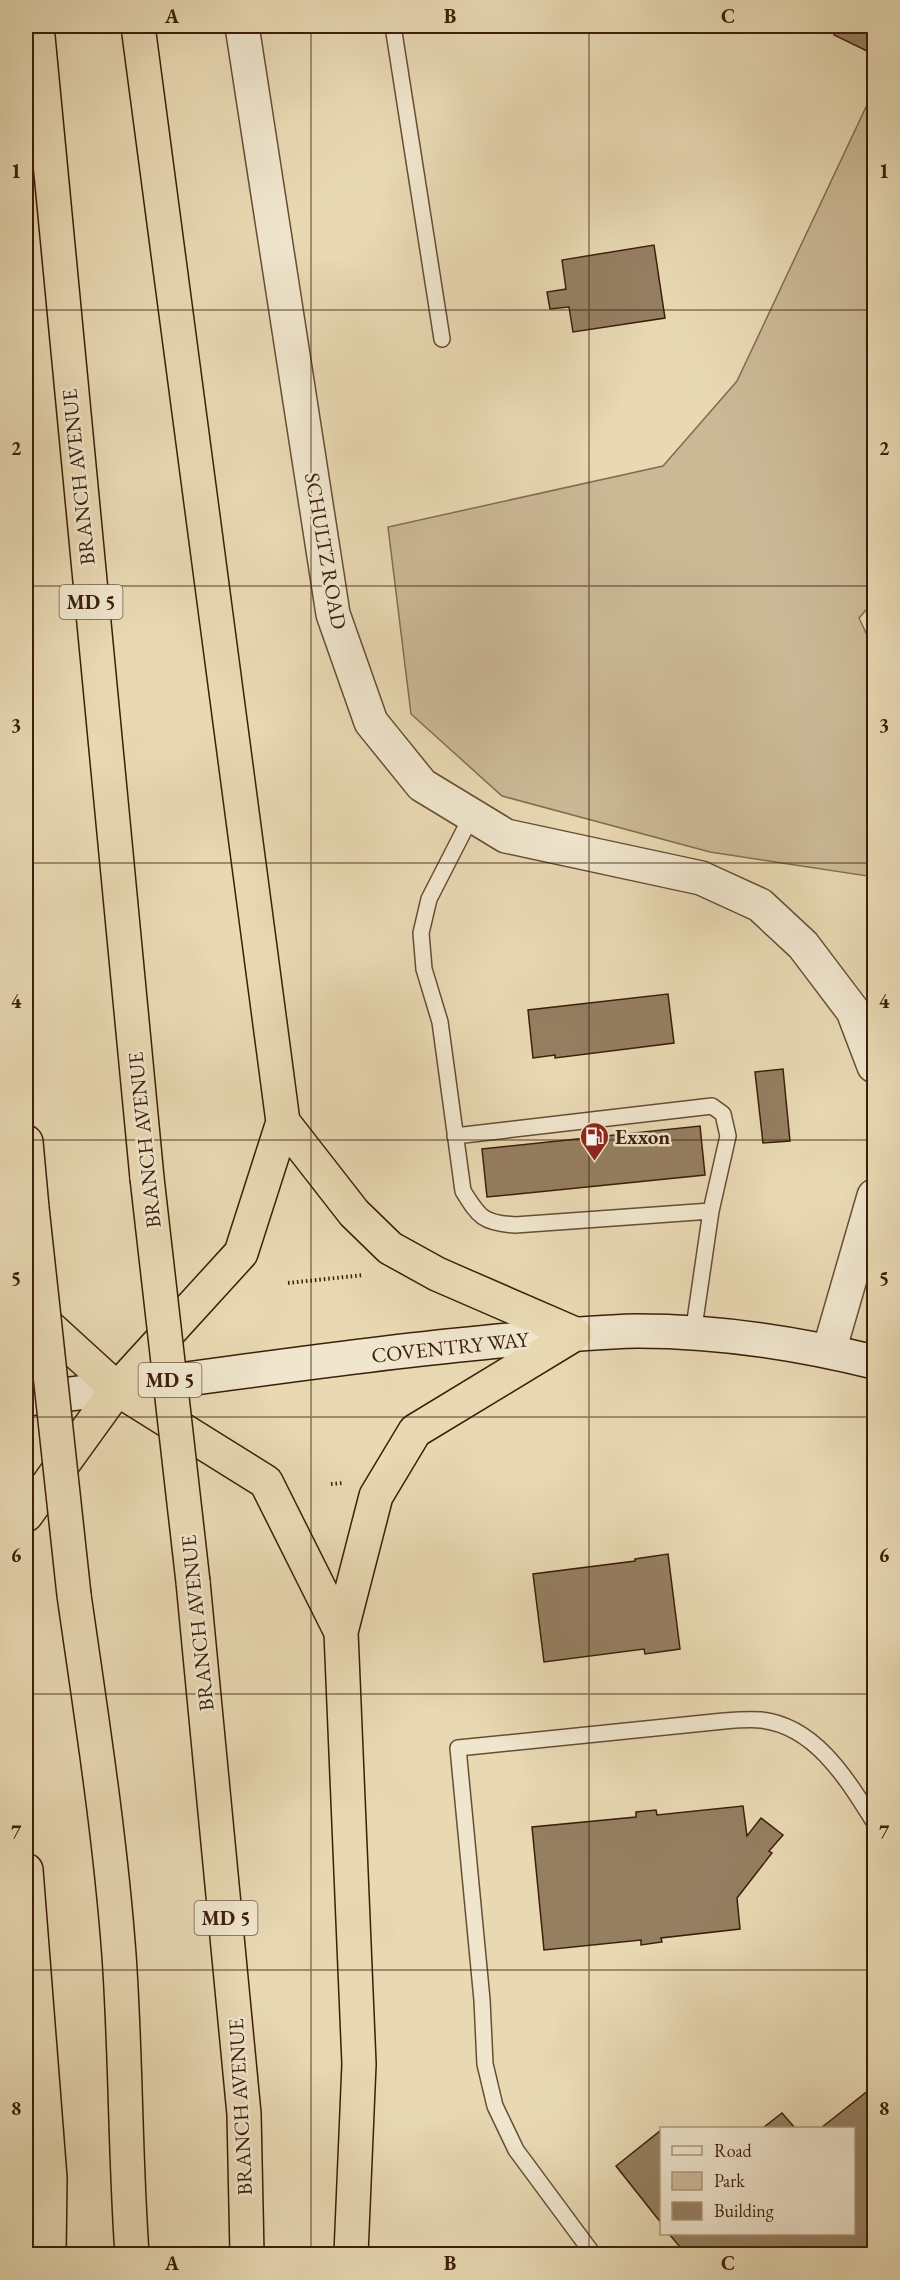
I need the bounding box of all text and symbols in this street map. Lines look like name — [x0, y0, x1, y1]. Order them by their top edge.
text: A — [164, 3, 180, 29]
text: B — [444, 3, 456, 29]
text: C — [721, 3, 735, 29]
text: 1 — [11, 158, 21, 184]
text: 1 — [879, 158, 889, 184]
street label: BRANCH AVENUE — [55, 387, 101, 566]
text: 2 — [11, 435, 22, 461]
text: 2 — [879, 435, 890, 461]
street label: SCHULTZ ROAD — [299, 471, 353, 632]
road number: MD 5 — [60, 585, 122, 619]
text: 3 — [11, 712, 21, 738]
text: 3 — [879, 712, 889, 738]
text: 4 — [11, 988, 22, 1014]
text: 4 — [879, 988, 890, 1014]
street label: BRANCH AVENUE — [121, 1050, 167, 1229]
fuel station icon: Exxon — [578, 1120, 610, 1162]
place label: Exxon — [615, 1123, 670, 1150]
text: 5 — [11, 1265, 21, 1291]
text: 5 — [879, 1265, 889, 1291]
street label: COVENTRY WAY — [370, 1325, 532, 1369]
road number: MD 5 — [138, 1363, 201, 1397]
street label: BRANCH AVENUE — [174, 1533, 220, 1712]
text: 6 — [11, 1542, 22, 1568]
text: 6 — [879, 1542, 890, 1568]
text: 7 — [11, 1819, 22, 1845]
text: 7 — [879, 1819, 890, 1845]
road number: MD 5 — [194, 1901, 258, 1935]
street label: BRANCH AVENUE — [222, 2018, 258, 2196]
text: 8 — [11, 2095, 21, 2121]
text: 8 — [879, 2095, 889, 2121]
legend — [660, 2127, 855, 2235]
text: Road — [714, 2139, 753, 2162]
text: Park — [714, 2169, 745, 2192]
text: Building — [714, 2199, 774, 2222]
text: A — [164, 2250, 180, 2276]
text: B — [444, 2250, 456, 2276]
text: C — [721, 2250, 735, 2276]

